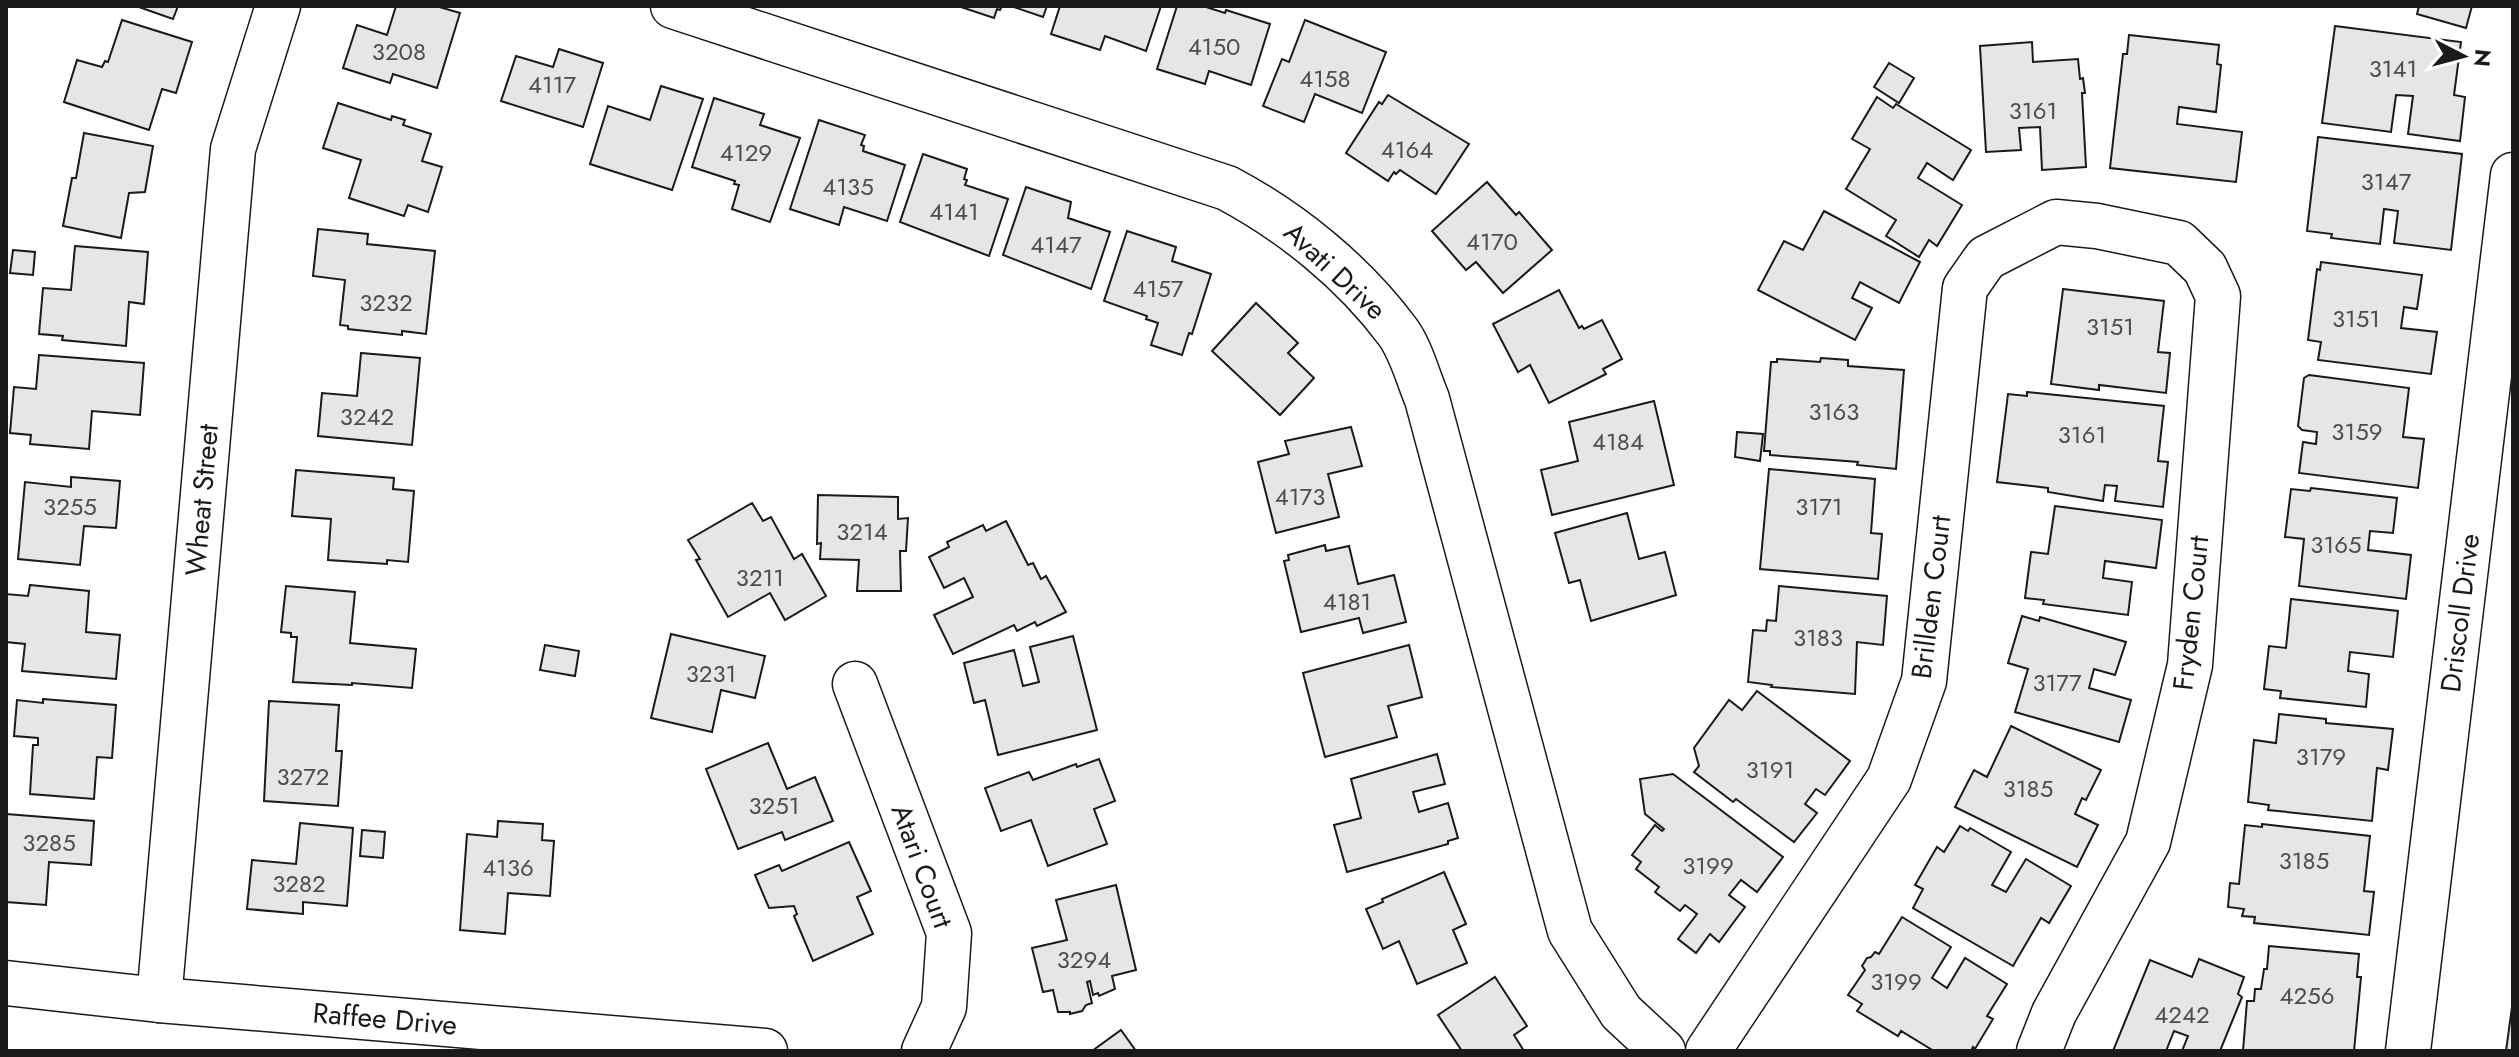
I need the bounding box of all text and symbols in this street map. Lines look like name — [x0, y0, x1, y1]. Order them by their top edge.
north arrow — [2423, 16, 2503, 96]
house number: 4150 — [1188, 29, 1240, 64]
house number: 3208 — [372, 34, 426, 69]
text: N — [2466, 48, 2500, 68]
house number: 3141 — [2369, 51, 2417, 86]
house number: 4158 — [1299, 61, 1351, 96]
house number: 4117 — [528, 67, 576, 102]
house number: 3161 — [2009, 93, 2057, 128]
house number: 4164 — [1381, 132, 1433, 167]
house number: 4129 — [720, 135, 772, 170]
house number: 3147 — [2361, 164, 2412, 199]
house number: 4135 — [822, 169, 874, 204]
house number: 4141 — [929, 194, 979, 229]
street label: Avati Drive — [1274, 213, 1396, 329]
house number: 4170 — [1466, 224, 1518, 259]
house number: 4147 — [1030, 227, 1082, 262]
house number: 4157 — [1133, 271, 1184, 306]
house number: 3232 — [359, 285, 413, 320]
house number: 3151 — [2332, 301, 2380, 336]
house number: 3151 — [2086, 309, 2134, 344]
house number: 3163 — [1809, 394, 1859, 429]
house number: 3242 — [340, 399, 394, 434]
house number: 3159 — [2331, 414, 2383, 449]
house number: 3161 — [2058, 417, 2106, 452]
street label: Wheat Street — [175, 422, 229, 578]
house number: 4184 — [1592, 424, 1644, 459]
house number: 4173 — [1275, 479, 1325, 514]
house number: 3255 — [43, 489, 97, 524]
house number: 3171 — [1795, 489, 1843, 524]
street label: Brillden Court — [1901, 513, 1961, 681]
house number: 3214 — [836, 514, 888, 549]
house number: 3165 — [2310, 527, 2362, 562]
street label: Driscoll Drive — [2430, 531, 2490, 695]
street label: Fryden Court — [2163, 533, 2220, 692]
house number: 3211 — [736, 560, 784, 595]
house number: 4181 — [1323, 584, 1371, 619]
house number: 3183 — [1793, 620, 1843, 655]
house number: 3231 — [686, 656, 736, 691]
house number: 3177 — [2032, 665, 2082, 700]
house number: 3179 — [2296, 739, 2346, 774]
house number: 3191 — [1746, 752, 1794, 787]
house number: 3272 — [276, 759, 330, 794]
house number: 3185 — [2003, 771, 2053, 806]
house number: 3251 — [748, 788, 800, 823]
street label: Atari Court — [881, 798, 963, 934]
house number: 3285 — [22, 825, 76, 860]
house number: 3185 — [2279, 843, 2329, 878]
house number: 3199 — [1682, 848, 1734, 883]
house number: 4136 — [482, 850, 534, 885]
house number: 3282 — [272, 866, 326, 901]
house number: 3294 — [1057, 942, 1111, 977]
house number: 3199 — [1870, 964, 1922, 999]
house number: 4256 — [2279, 978, 2335, 1013]
street label: Raffee Drive — [311, 992, 459, 1046]
house number: 4242 — [2154, 997, 2210, 1032]

